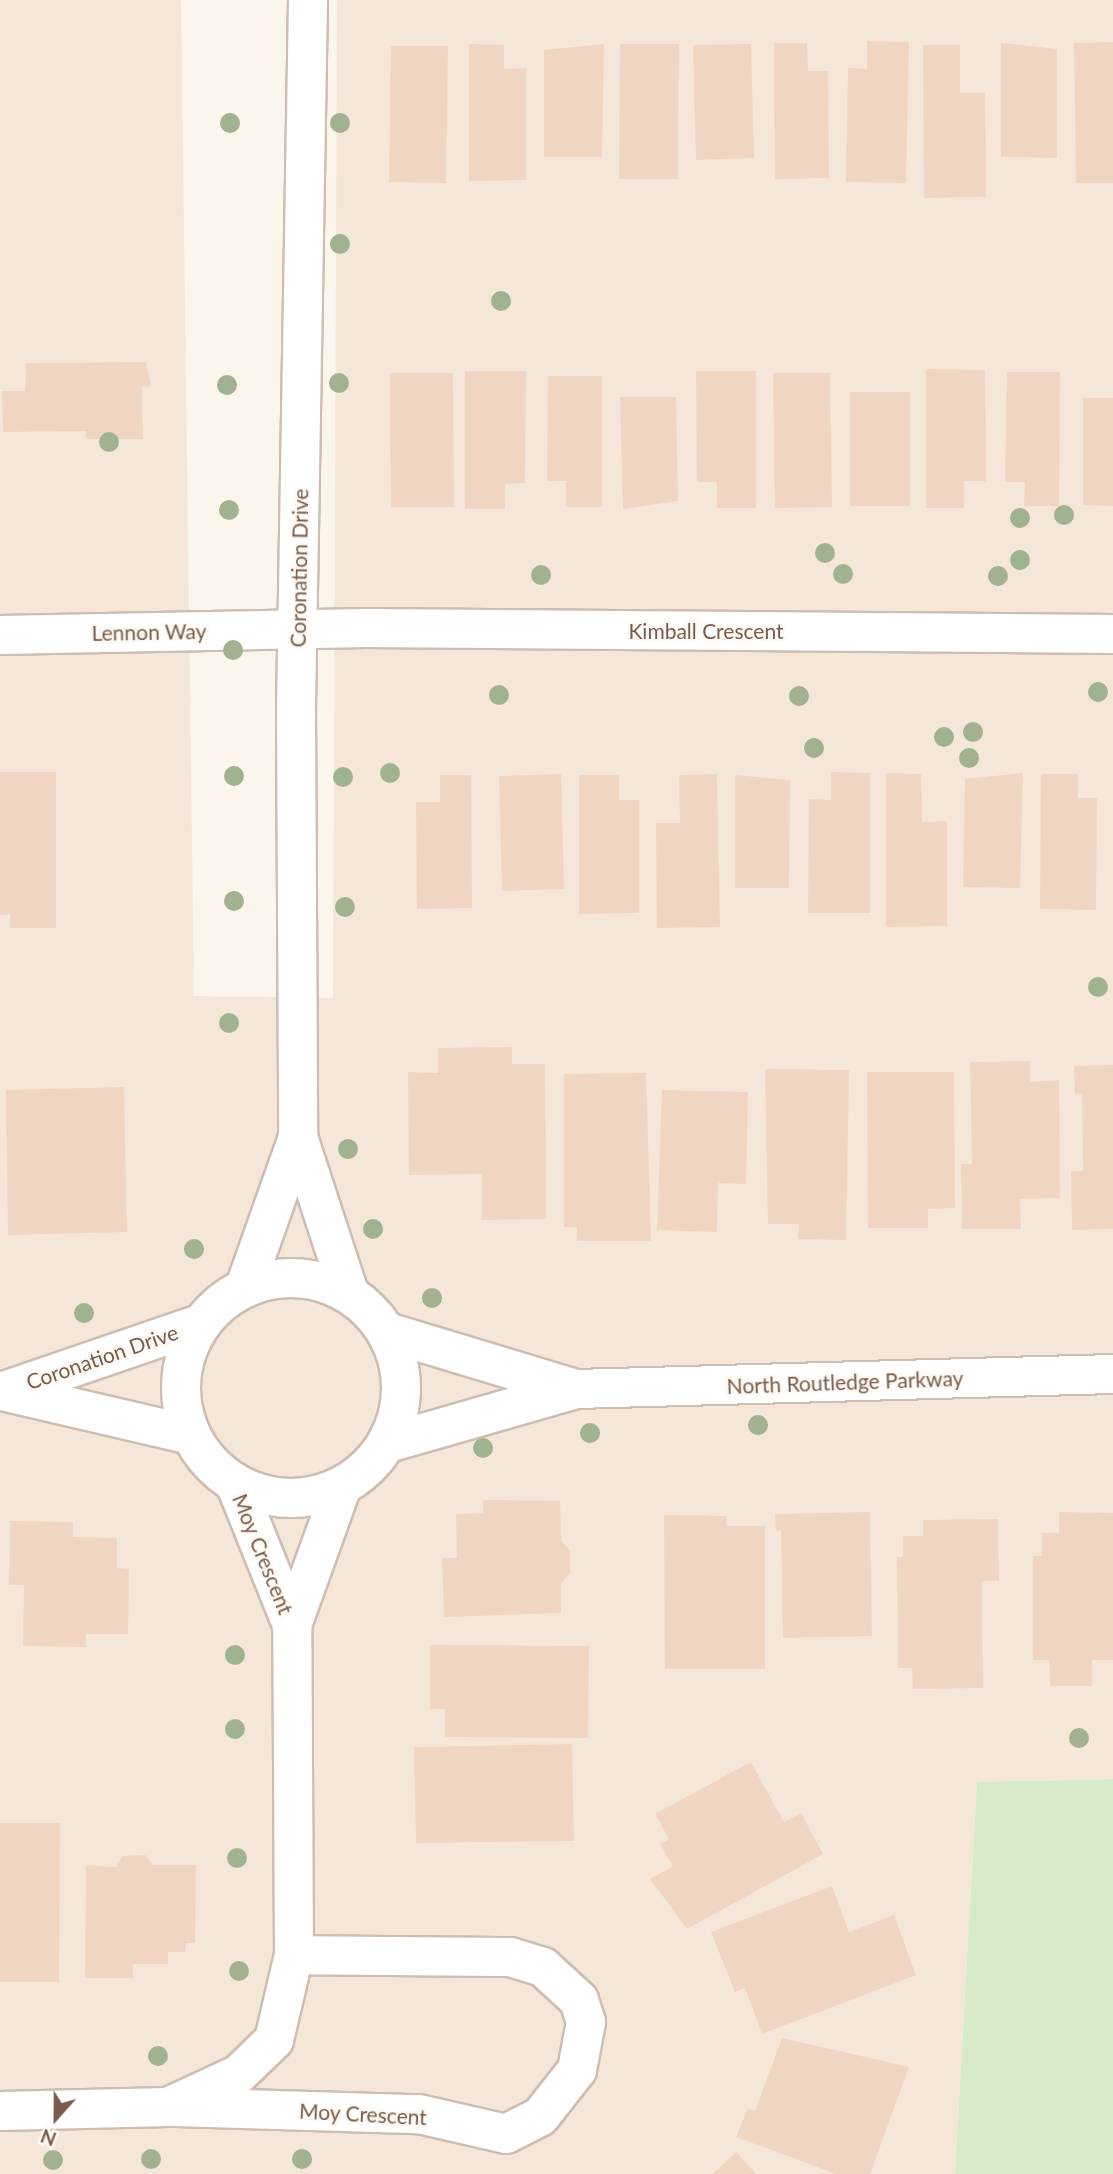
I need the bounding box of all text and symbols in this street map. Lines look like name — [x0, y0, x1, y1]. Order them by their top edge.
street label: Coronation Drive — [285, 488, 313, 648]
street label: Lennon Way — [91, 618, 207, 646]
street label: Kimball Crescent — [628, 618, 784, 644]
street label: Coronation Drive — [23, 1319, 181, 1395]
street label: North Routledge Parkway — [726, 1365, 964, 1399]
street label: Moy Crescent — [227, 1490, 299, 1618]
north arrow — [21, 2083, 91, 2153]
street label: Moy Crescent — [298, 2098, 428, 2130]
text: N — [37, 2125, 59, 2151]

